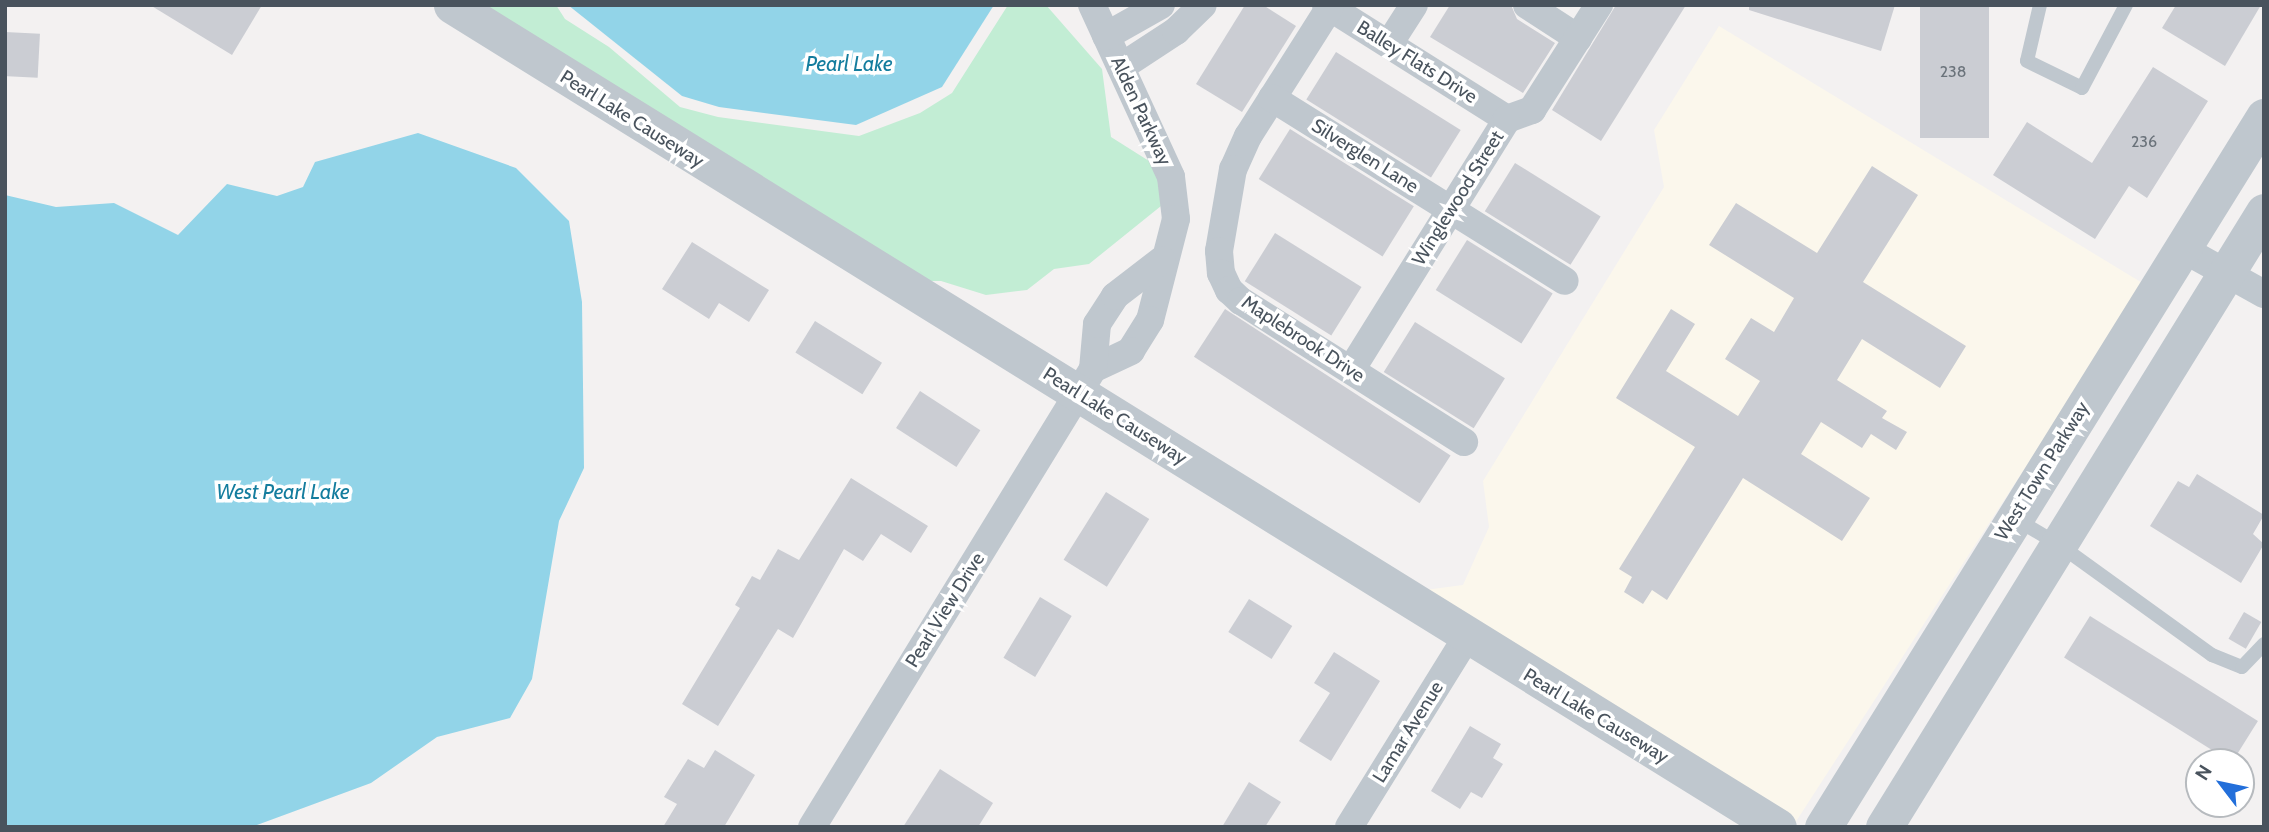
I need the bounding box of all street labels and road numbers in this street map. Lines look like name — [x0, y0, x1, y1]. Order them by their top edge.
street label: Balley Flats Drive — [1353, 16, 1481, 108]
street label: Alden Parkway — [1106, 53, 1176, 169]
street label: Pearl Lake Causeway — [556, 66, 708, 172]
street label: Silverglen Lane — [1307, 114, 1423, 198]
street label: Winglewood Street — [1407, 127, 1509, 269]
street label: Maplebrook Drive — [1237, 291, 1369, 387]
street label: Pearl Lake Causeway — [1039, 363, 1191, 469]
street label: West Town Parkway — [1990, 397, 2094, 545]
street label: Pearl View Drive — [901, 548, 989, 672]
street label: Pearl Lake Causeway — [1519, 664, 1673, 768]
street label: Lamar Avenue — [1368, 677, 1448, 787]

